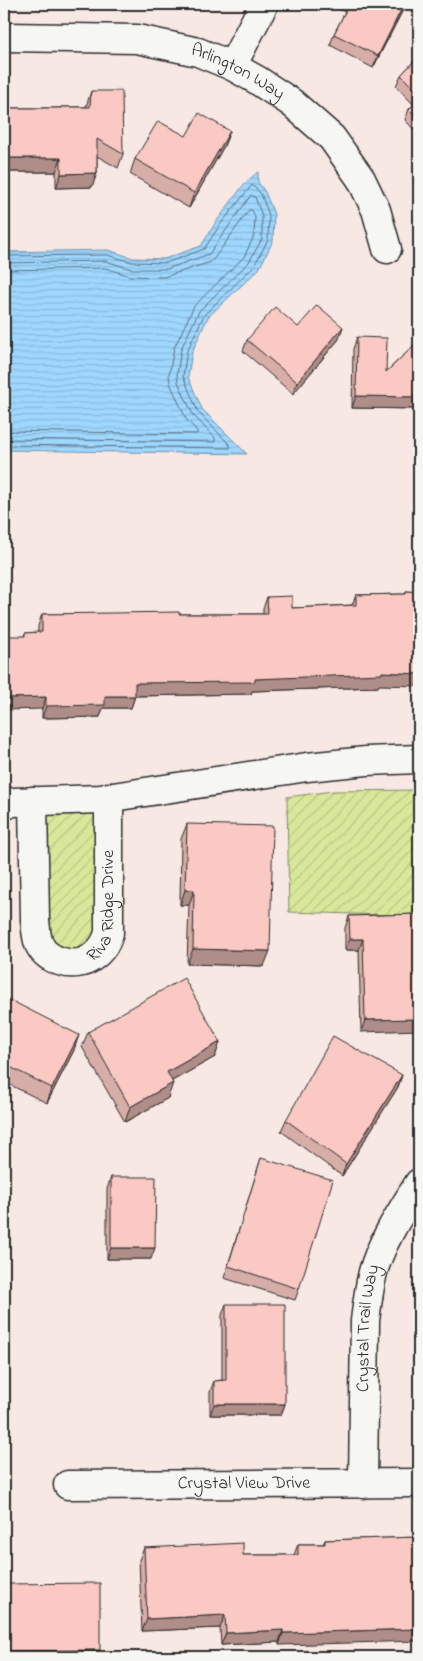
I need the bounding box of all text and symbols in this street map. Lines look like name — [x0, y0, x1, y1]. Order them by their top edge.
street label: Arlington Way — [189, 38, 290, 108]
street label: Riva Ridge Drive — [82, 849, 123, 969]
street label: Crystal Trail Way — [351, 1261, 388, 1392]
street label: Crystal View Drive — [178, 1471, 311, 1497]

